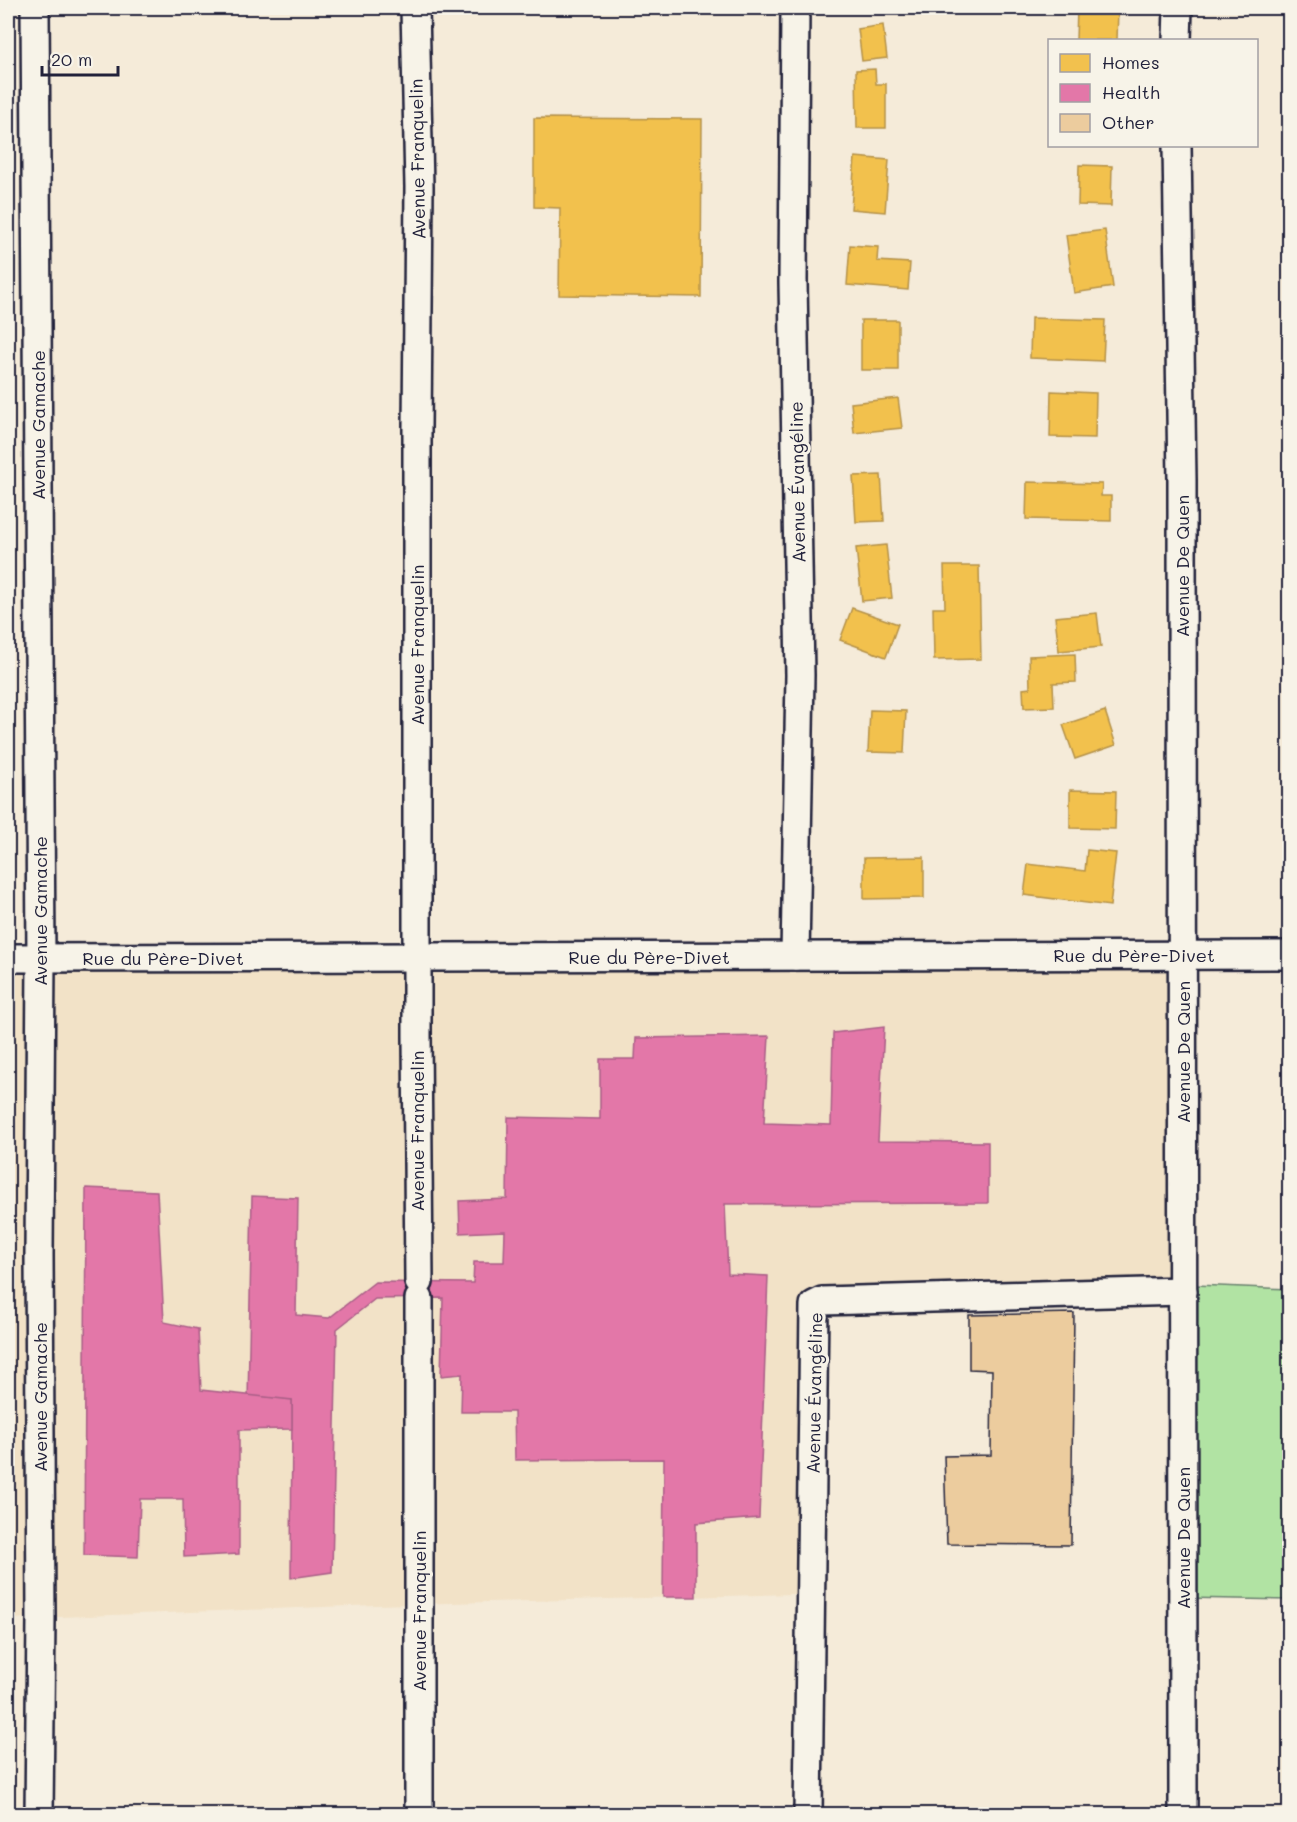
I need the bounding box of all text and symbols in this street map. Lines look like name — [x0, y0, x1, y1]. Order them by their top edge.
scale bar — [42, 39, 118, 77]
legend — [1048, 39, 1258, 147]
text: 20 m — [51, 47, 92, 71]
text: Homes — [1102, 50, 1160, 74]
street label: Avenue Franquelin — [404, 78, 430, 240]
text: Health — [1102, 80, 1160, 104]
text: Other — [1102, 110, 1155, 134]
street label: Avenue Gamache — [26, 350, 50, 500]
street label: Avenue Évangéline — [784, 401, 810, 563]
street label: Avenue De Quen — [1170, 495, 1194, 637]
street label: Avenue Franquelin — [405, 565, 429, 725]
street label: Avenue Gamache — [28, 836, 52, 986]
street label: Rue du Père-Divet — [1053, 943, 1215, 967]
street label: Rue du Père-Divet — [568, 945, 730, 969]
street label: Rue du Père-Divet — [82, 946, 244, 970]
street label: Avenue De Quen — [1171, 981, 1195, 1123]
street label: Avenue Franquelin — [405, 1051, 429, 1211]
street label: Avenue Évangéline — [801, 1312, 827, 1474]
street label: Avenue Gamache — [28, 1322, 52, 1472]
street label: Avenue De Quen — [1171, 1467, 1195, 1609]
street label: Avenue Franquelin — [407, 1531, 431, 1691]

